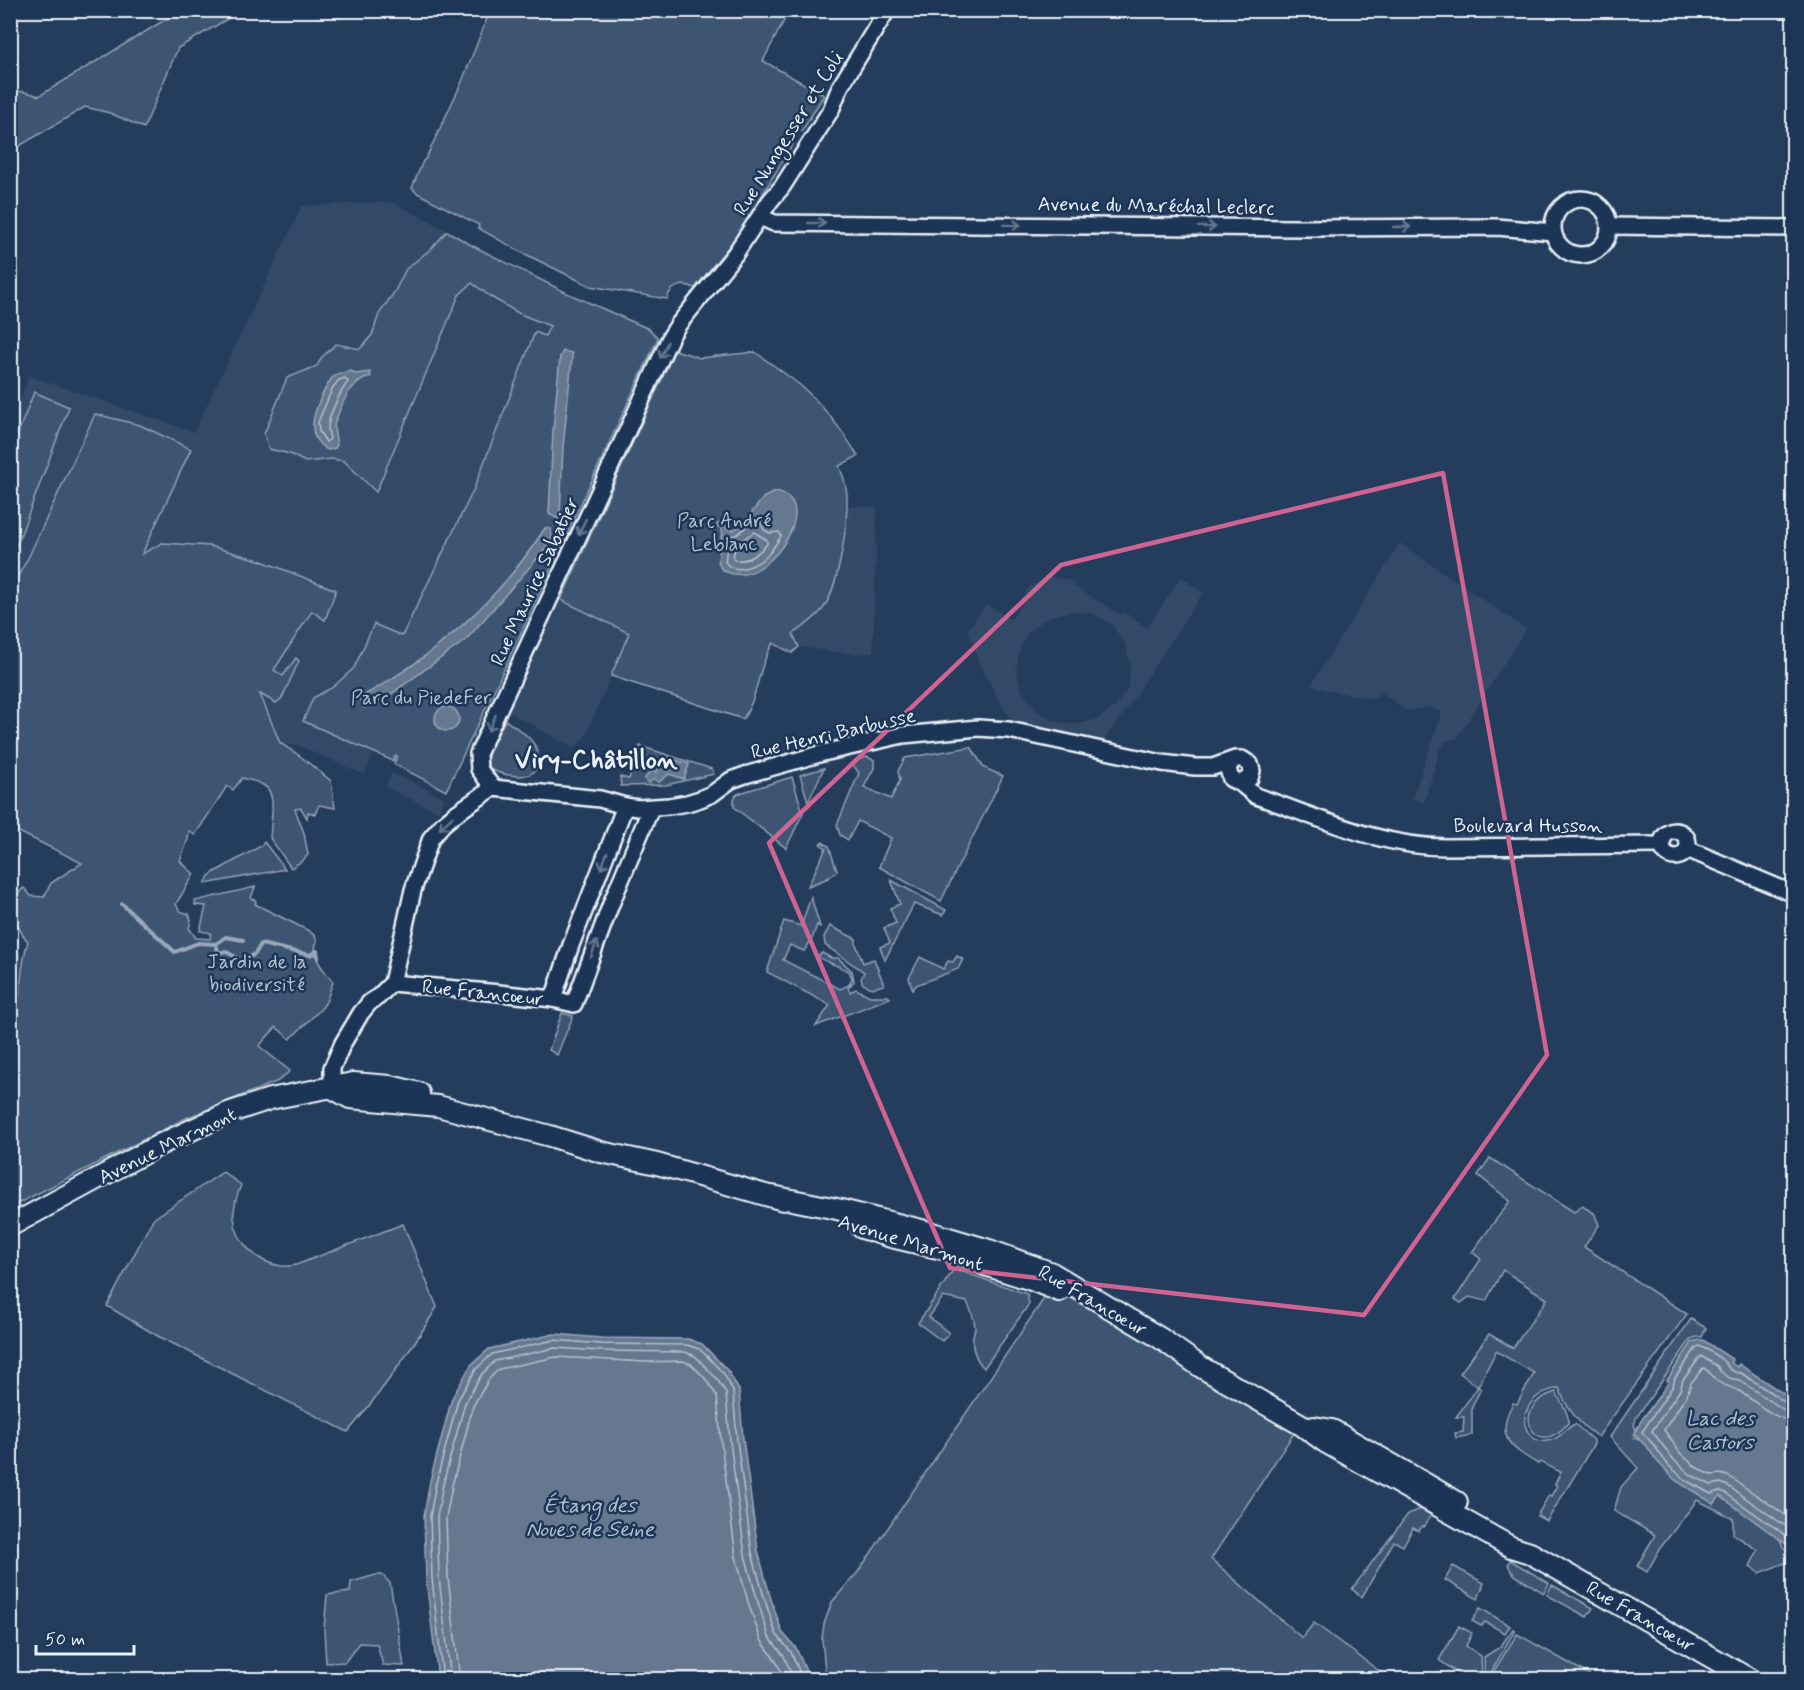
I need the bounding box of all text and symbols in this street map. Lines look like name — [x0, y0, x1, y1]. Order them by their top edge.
street label: Rue Nungesser et Coli — [728, 46, 852, 222]
street label: Avenue du Maréchal Leclerc — [1037, 191, 1275, 222]
one-way arrow — [807, 217, 827, 229]
one-way arrow — [1002, 219, 1022, 230]
one-way arrow — [1197, 221, 1217, 233]
one-way arrow — [1392, 221, 1412, 233]
one-way arrow — [658, 341, 670, 359]
street label: Rue Maurice Sabatier — [484, 493, 586, 670]
park label: Parc André Leblanc — [677, 508, 771, 558]
one-way arrow — [576, 518, 588, 536]
park label: Parc du PiedeFer — [351, 685, 492, 712]
street label: Rue Henri Barbusse — [748, 702, 918, 767]
one-way arrow — [486, 714, 497, 732]
district label: Viry-Châtillon — [515, 744, 678, 778]
street label: Boulevard Husson — [1454, 813, 1603, 840]
one-way arrow — [438, 815, 453, 830]
one-way arrow — [597, 851, 608, 870]
one-way arrow — [589, 941, 600, 959]
park label: Jardin de la biodiversité — [207, 949, 307, 999]
street label: Rue Francœur — [421, 974, 545, 1013]
street label: Avenue Marmont — [94, 1101, 241, 1191]
street label: Avenue Marmont — [835, 1209, 987, 1278]
street label: Rue Francœur — [1033, 1259, 1152, 1343]
water label: Lac des Castors — [1686, 1405, 1756, 1457]
water label: Étang des Noues de Seine — [526, 1492, 655, 1544]
street label: Rue Francœur — [1581, 1575, 1700, 1659]
scale bar — [36, 1618, 134, 1656]
text: 50 m — [45, 1628, 85, 1652]

